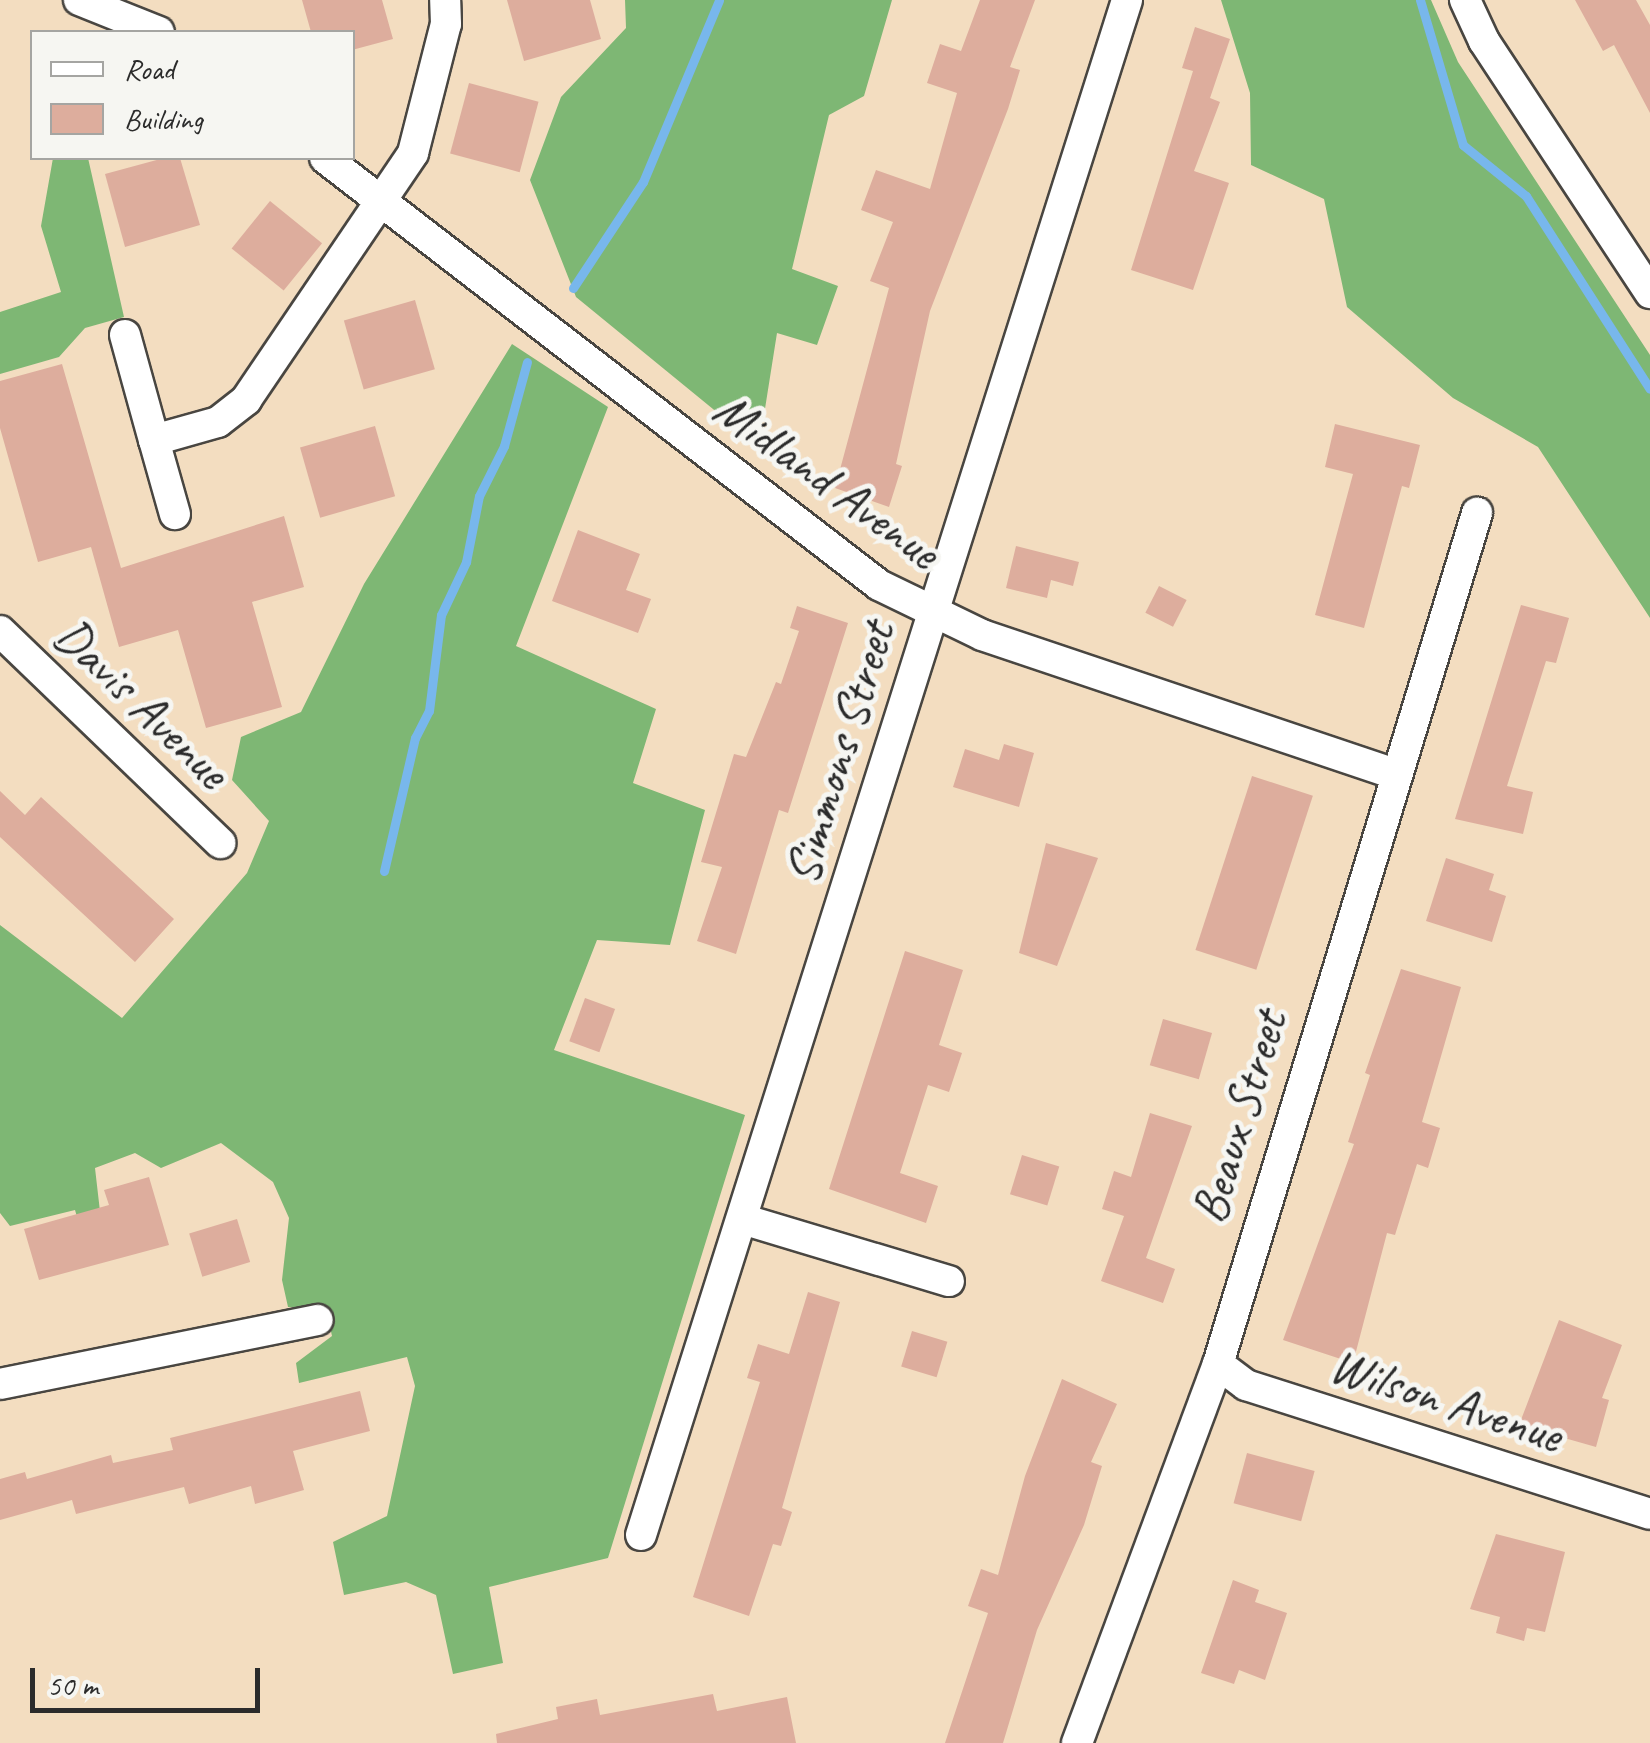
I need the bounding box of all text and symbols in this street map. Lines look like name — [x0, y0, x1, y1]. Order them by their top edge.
legend — [30, 30, 355, 160]
text: Road — [124, 50, 174, 88]
text: Building — [124, 100, 203, 138]
street label: Midland Avenue — [703, 378, 951, 582]
street label: Davis Avenue — [42, 605, 242, 801]
street label: Simmons Street — [771, 614, 907, 892]
street label: Beaux Street — [1178, 1004, 1300, 1230]
street label: Wilson Avenue — [1323, 1334, 1569, 1466]
scale bar — [35, 1648, 265, 1710]
text: 50 m — [47, 1666, 98, 1704]

